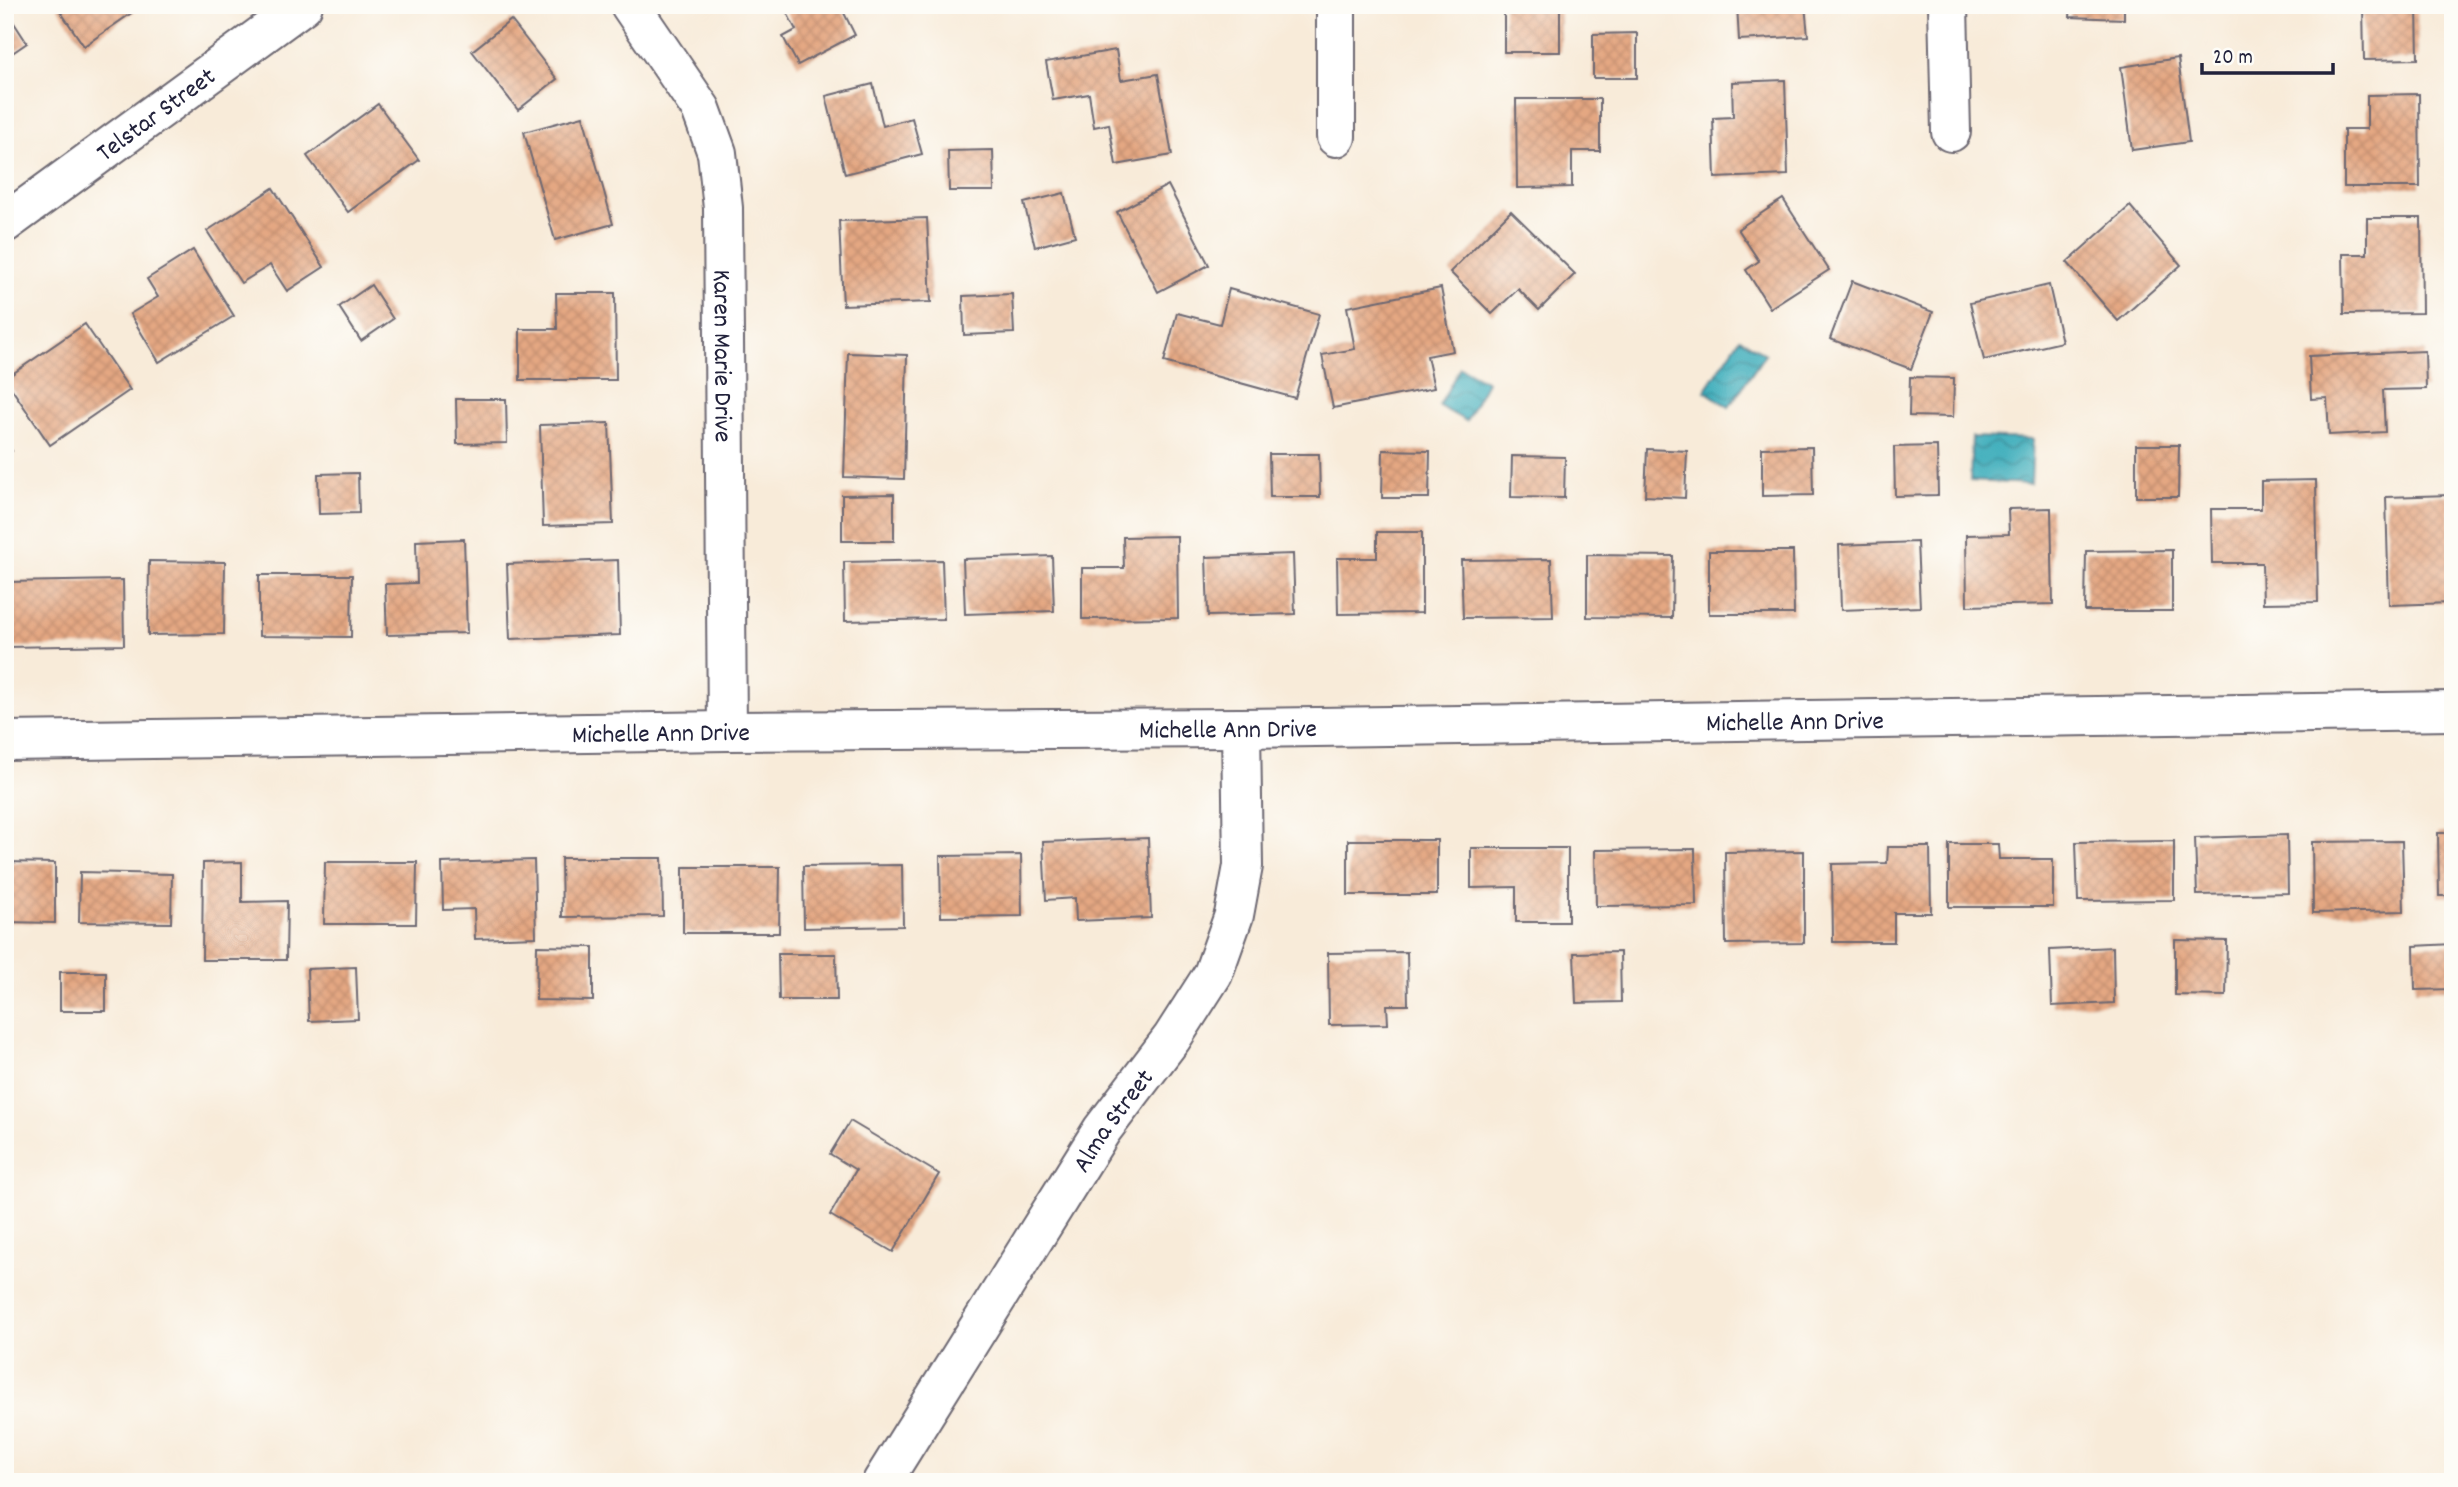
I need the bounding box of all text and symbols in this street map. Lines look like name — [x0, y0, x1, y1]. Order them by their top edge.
scale bar — [2202, 32, 2334, 76]
text: 20 m — [2213, 44, 2253, 74]
street label: Telstar Street — [90, 60, 225, 172]
street label: Karen Marie Drive — [701, 269, 740, 442]
street label: Michelle Ann Drive — [1706, 704, 1884, 743]
street label: Michelle Ann Drive — [1139, 712, 1317, 751]
street label: Michelle Ann Drive — [572, 716, 750, 755]
street label: Alma Street — [1065, 1062, 1164, 1181]

